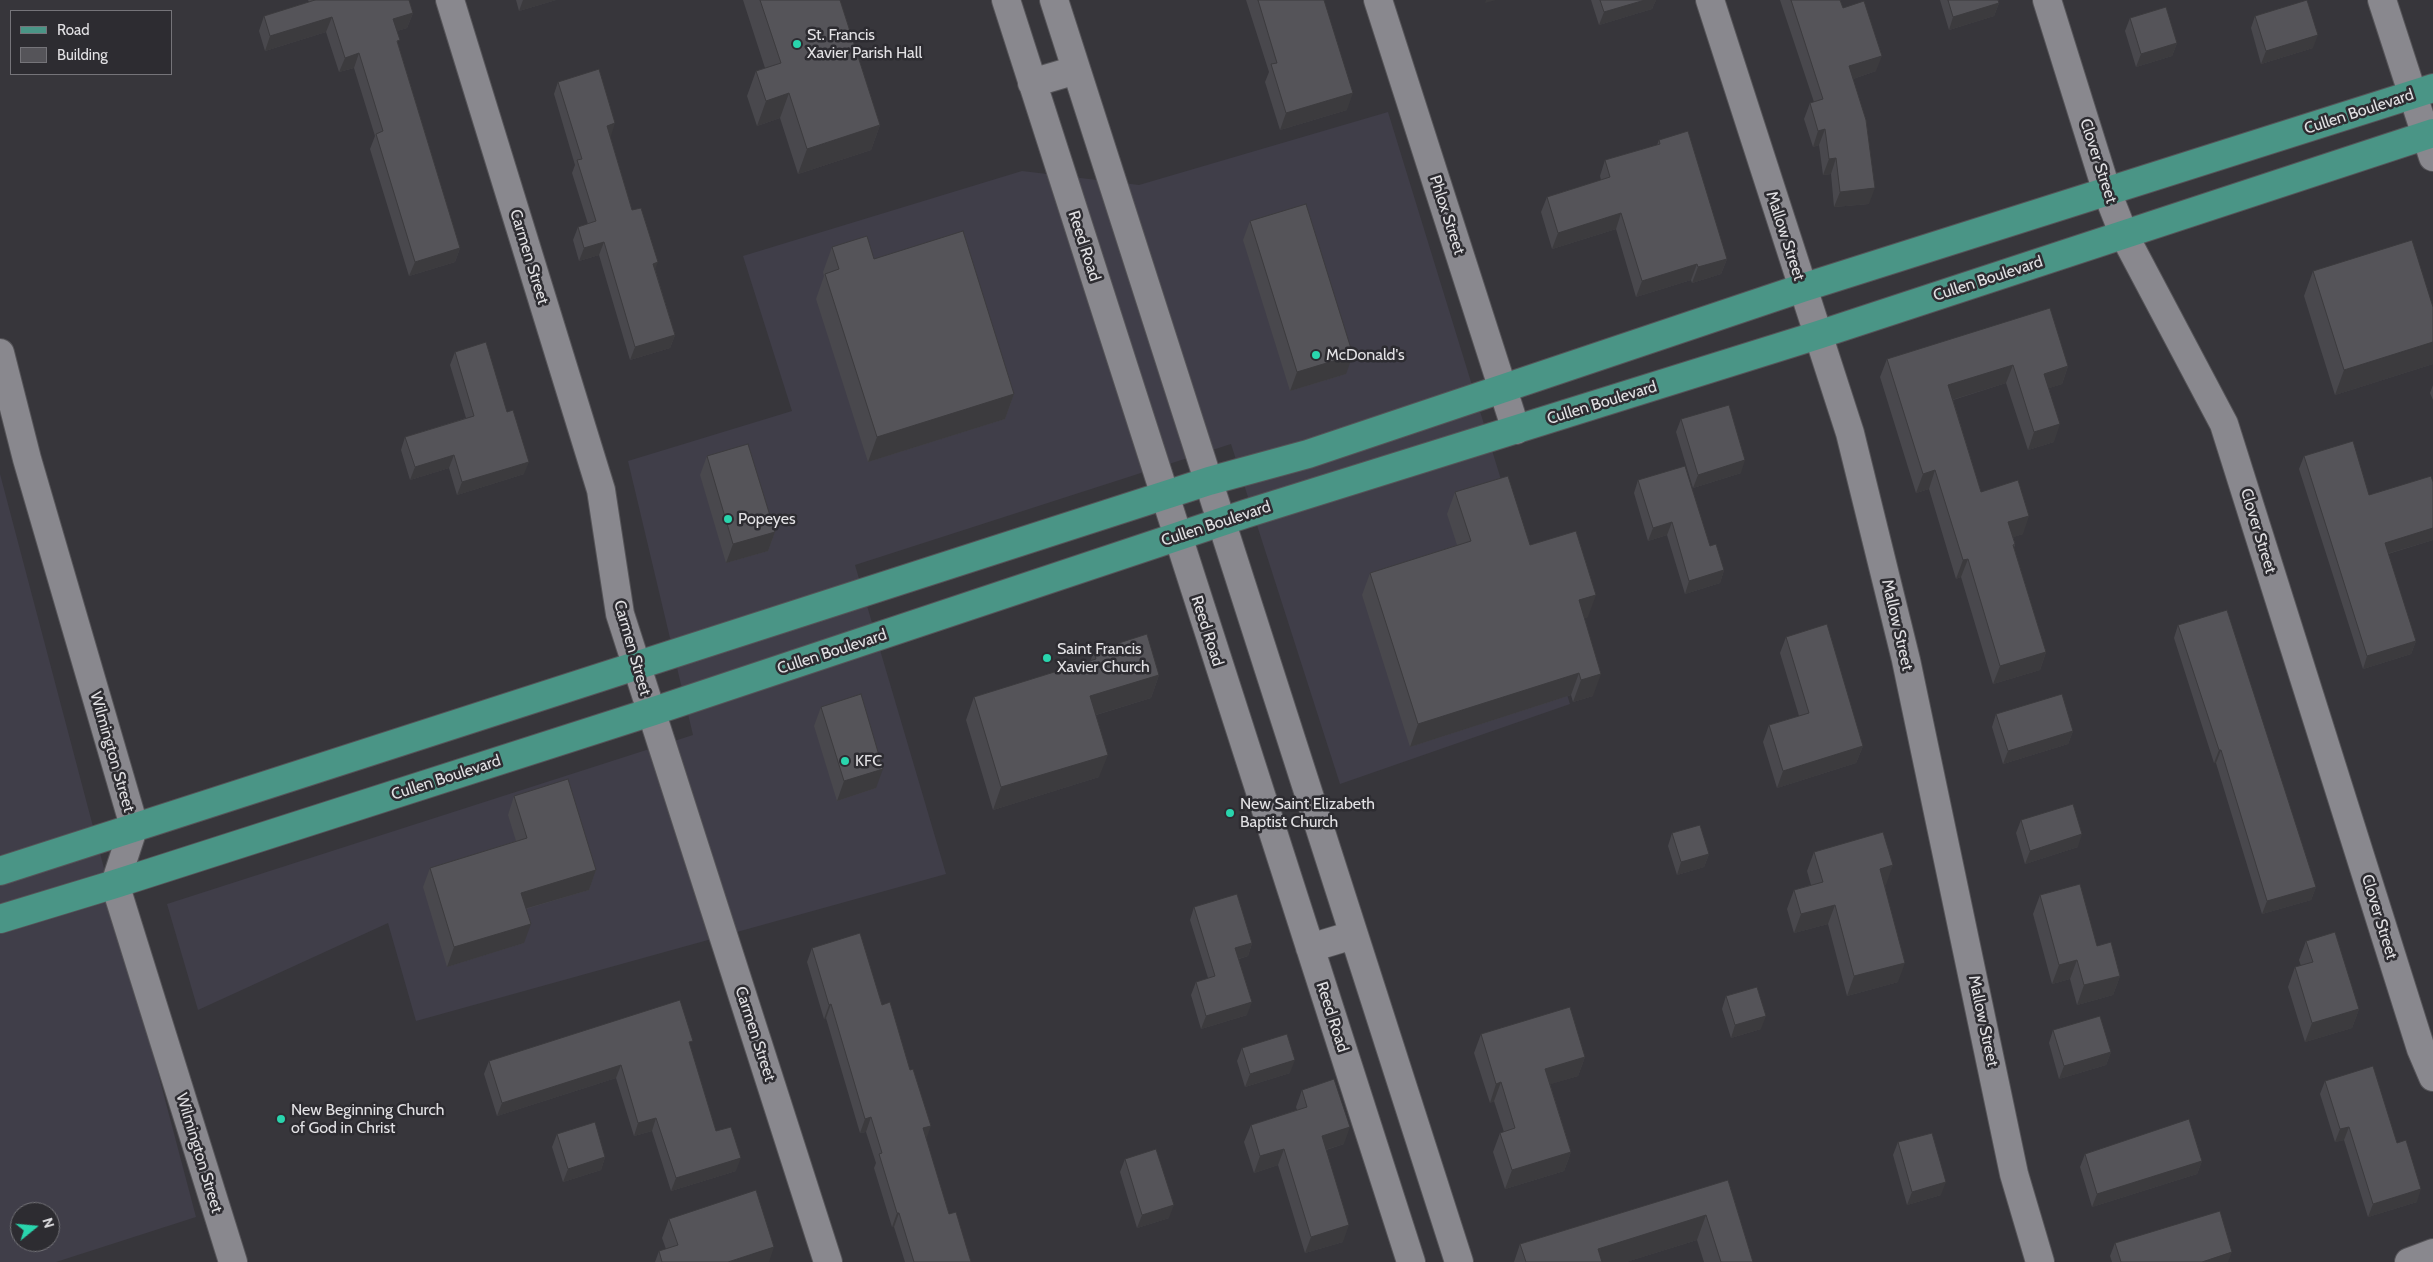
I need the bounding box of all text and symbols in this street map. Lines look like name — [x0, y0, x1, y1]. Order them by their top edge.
legend — [10, 10, 172, 75]
text: Road — [57, 21, 90, 39]
place label: St. Francis Xavier Parish Hall — [807, 25, 922, 63]
marker: St. Francis Xavier Parish Hall — [791, 38, 803, 50]
text: Building — [57, 46, 108, 64]
street label: Cullen Boulevard — [2302, 85, 2416, 139]
street label: Clover Street — [2075, 116, 2121, 206]
street label: Phlox Street — [1425, 173, 1469, 257]
street label: Mallow Street — [1761, 189, 1809, 283]
street label: Carmen Street — [505, 207, 553, 307]
street label: Reed Road — [1064, 208, 1104, 284]
street label: Cullen Boulevard — [1931, 252, 2045, 306]
place label: McDonald's — [1326, 345, 1405, 365]
marker: McDonald's — [1310, 349, 1322, 361]
street label: Cullen Boulevard — [1545, 377, 1659, 429]
street label: Clover Street — [2236, 486, 2280, 576]
street label: Cullen Boulevard — [1159, 497, 1273, 551]
place label: Popeyes — [738, 509, 796, 529]
marker: Popeyes — [722, 513, 734, 525]
street label: Mallow Street — [1877, 577, 1917, 673]
street label: Reed Road — [1187, 593, 1227, 669]
street label: Carmen Street — [609, 598, 655, 698]
street label: Cullen Boulevard — [775, 625, 889, 679]
place label: Saint Francis Xavier Church — [1057, 639, 1150, 677]
marker: Saint Francis Xavier Church — [1041, 652, 1053, 664]
street label: Wilmington Street — [86, 690, 138, 814]
street label: Cullen Boulevard — [389, 751, 503, 805]
place label: KFC — [855, 751, 882, 771]
marker: KFC — [839, 755, 851, 767]
place label: New Saint Elizabeth Baptist Church — [1240, 794, 1375, 832]
marker: New Saint Elizabeth Baptist Church — [1224, 807, 1236, 819]
street label: Clover Street — [2357, 872, 2401, 962]
street label: Mallow Street — [1964, 973, 2002, 1069]
street label: Reed Road — [1312, 979, 1352, 1055]
street label: Carmen Street — [731, 984, 779, 1084]
street label: Wilmington Street — [172, 1091, 226, 1215]
place label: New Beginning Church of God in Christ — [291, 1100, 444, 1138]
marker: New Beginning Church of God in Christ — [275, 1113, 287, 1125]
north arrow — [10, 1202, 60, 1252]
text: N — [38, 1216, 58, 1230]

